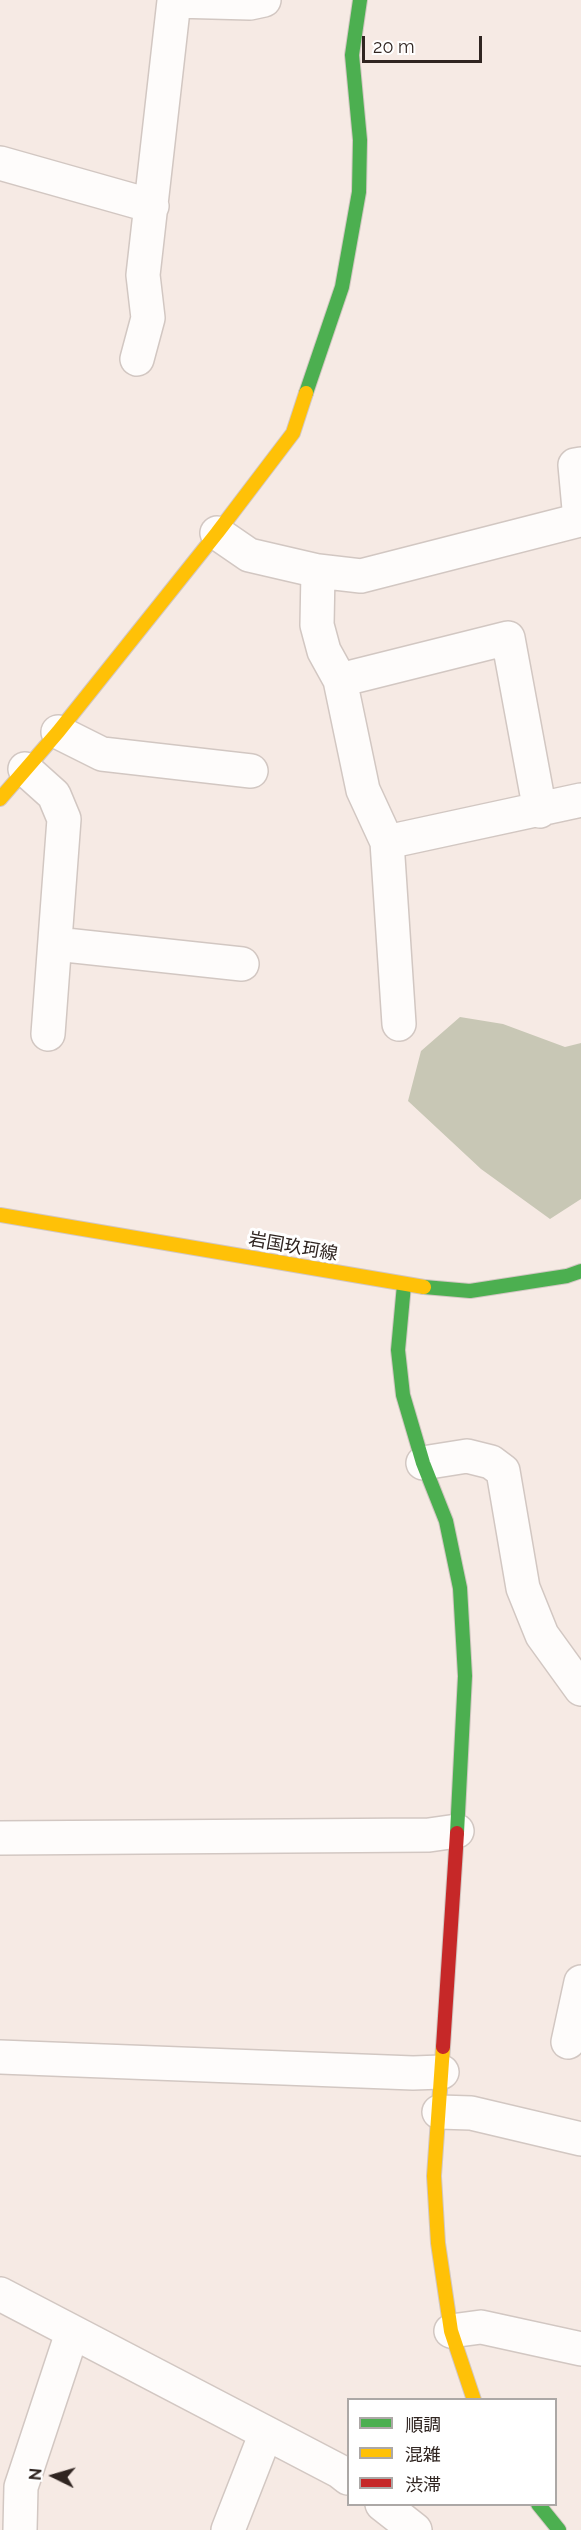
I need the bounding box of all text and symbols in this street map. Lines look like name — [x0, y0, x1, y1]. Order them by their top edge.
scale bar — [365, 24, 485, 62]
text: 20 m — [373, 36, 415, 57]
street label: 岩国玖珂線 — [247, 1229, 339, 1265]
legend — [347, 2398, 557, 2506]
text: 順調 — [405, 2414, 441, 2435]
text: 混雑 — [405, 2444, 441, 2465]
north arrow — [24, 2446, 84, 2506]
text: N — [26, 2467, 46, 2481]
text: 渋滞 — [405, 2474, 441, 2495]

